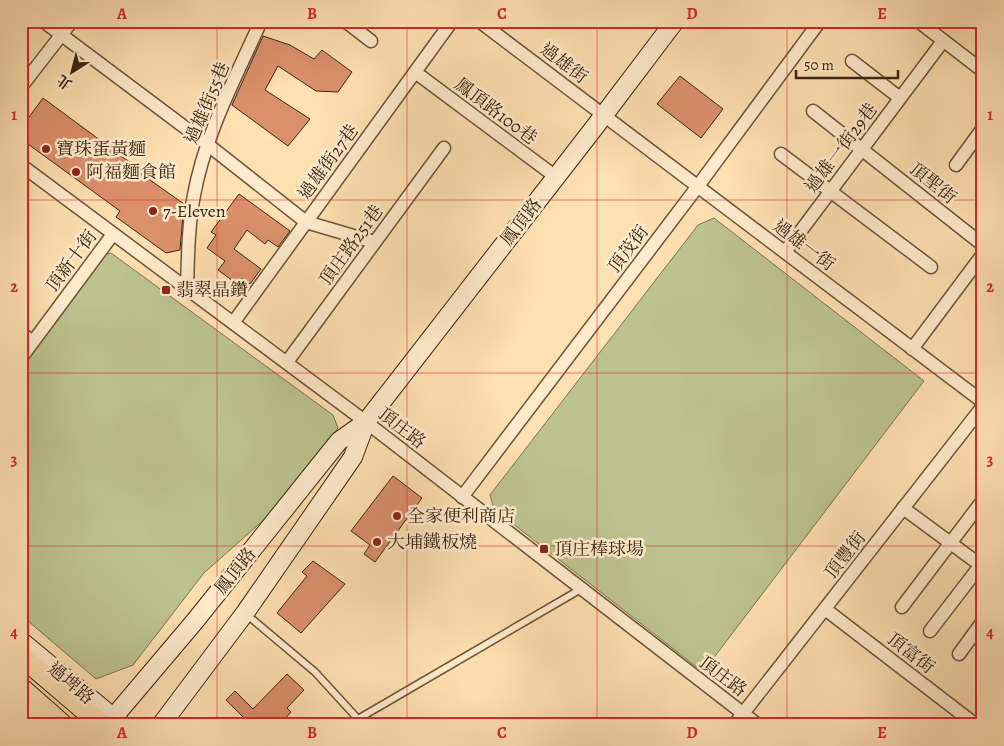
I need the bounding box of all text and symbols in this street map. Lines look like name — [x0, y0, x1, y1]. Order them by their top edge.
text: A — [116, 3, 128, 25]
text: B — [307, 3, 317, 25]
text: C — [497, 3, 507, 25]
text: D — [686, 3, 698, 25]
text: E — [877, 3, 887, 25]
street label: 過雄街 — [535, 37, 593, 89]
north arrow — [48, 48, 98, 98]
scale bar — [796, 48, 899, 80]
text: 50 m — [804, 55, 834, 75]
street label: 過雄街55巷 — [179, 58, 235, 148]
text: 北 — [53, 70, 76, 94]
street label: 鳳頂路100巷 — [450, 72, 542, 150]
street label: 過雄一街29巷 — [799, 98, 883, 198]
text: 1 — [11, 104, 17, 126]
text: 1 — [987, 104, 993, 126]
street label: 過雄街27巷 — [292, 119, 364, 205]
place label: 寶珠蛋黃麵 — [56, 137, 146, 161]
marker: 寶珠蛋黃麵 — [40, 143, 52, 155]
street label: 頂聖街 — [904, 157, 962, 209]
place label: 阿福麵食館 — [86, 160, 176, 184]
marker: 阿福麵食館 — [70, 166, 82, 178]
street label: 鳳頂路 — [495, 193, 547, 251]
place label: 7-Eleven — [163, 199, 226, 223]
street label: 頂庄路251巷 — [314, 200, 388, 290]
marker: 7-Eleven — [147, 205, 159, 217]
street label: 過雄一街 — [768, 214, 840, 276]
street label: 頂茂街 — [602, 220, 654, 278]
street label: 頂新十街 — [40, 225, 102, 297]
text: 2 — [10, 276, 18, 298]
text: 2 — [986, 276, 994, 298]
place label: 翡翠晶鑽 — [176, 278, 248, 302]
marker: 翡翠晶鑽 — [160, 284, 172, 296]
street label: 頂庄路 — [373, 402, 431, 454]
text: 3 — [11, 449, 18, 471]
text: 3 — [987, 449, 994, 471]
place label: 全家便利商店 — [407, 504, 515, 528]
marker: 全家便利商店 — [391, 510, 403, 522]
street label: 頂豐街 — [819, 526, 871, 584]
place label: 大埔鐵板燒 — [387, 530, 477, 554]
marker: 大埔鐵板燒 — [371, 536, 383, 548]
place label: 頂庄棒球場 — [554, 537, 644, 561]
street label: 鳳頂路 — [209, 542, 261, 600]
marker: 頂庄棒球場 — [538, 543, 550, 555]
text: 4 — [10, 622, 18, 644]
text: 4 — [986, 622, 994, 644]
street label: 頂富街 — [882, 627, 940, 679]
street label: 頂庄路 — [694, 650, 752, 702]
street label: 過埤路 — [43, 656, 99, 710]
text: A — [116, 722, 128, 744]
text: B — [307, 722, 317, 744]
text: C — [497, 722, 507, 744]
text: D — [686, 722, 698, 744]
text: E — [877, 722, 887, 744]

